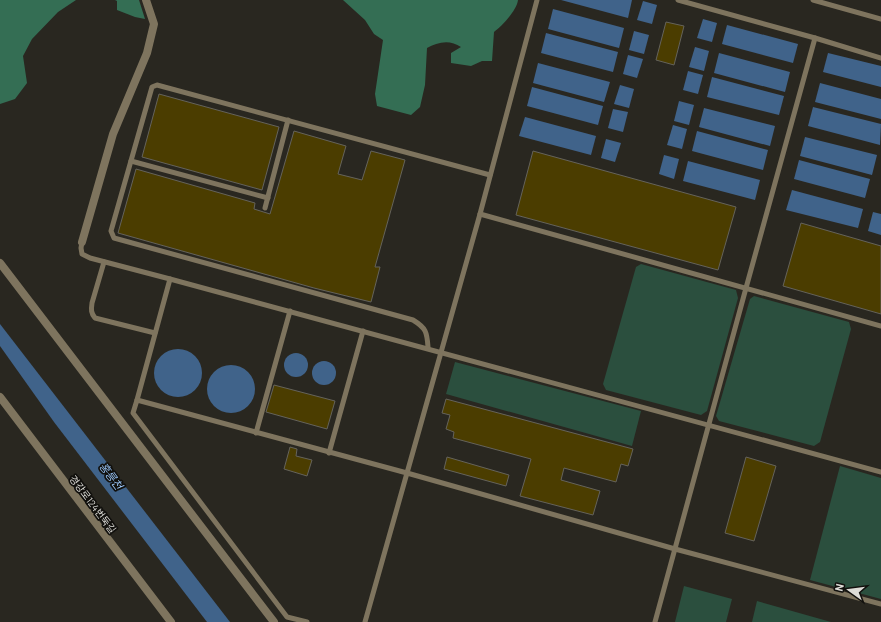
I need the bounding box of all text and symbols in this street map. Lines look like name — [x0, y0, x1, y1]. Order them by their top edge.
water label: 홍릉천 — [97, 460, 127, 493]
street label: 경강로124번둑길 — [67, 473, 119, 535]
north arrow — [829, 570, 869, 610]
text: N — [832, 582, 846, 593]

